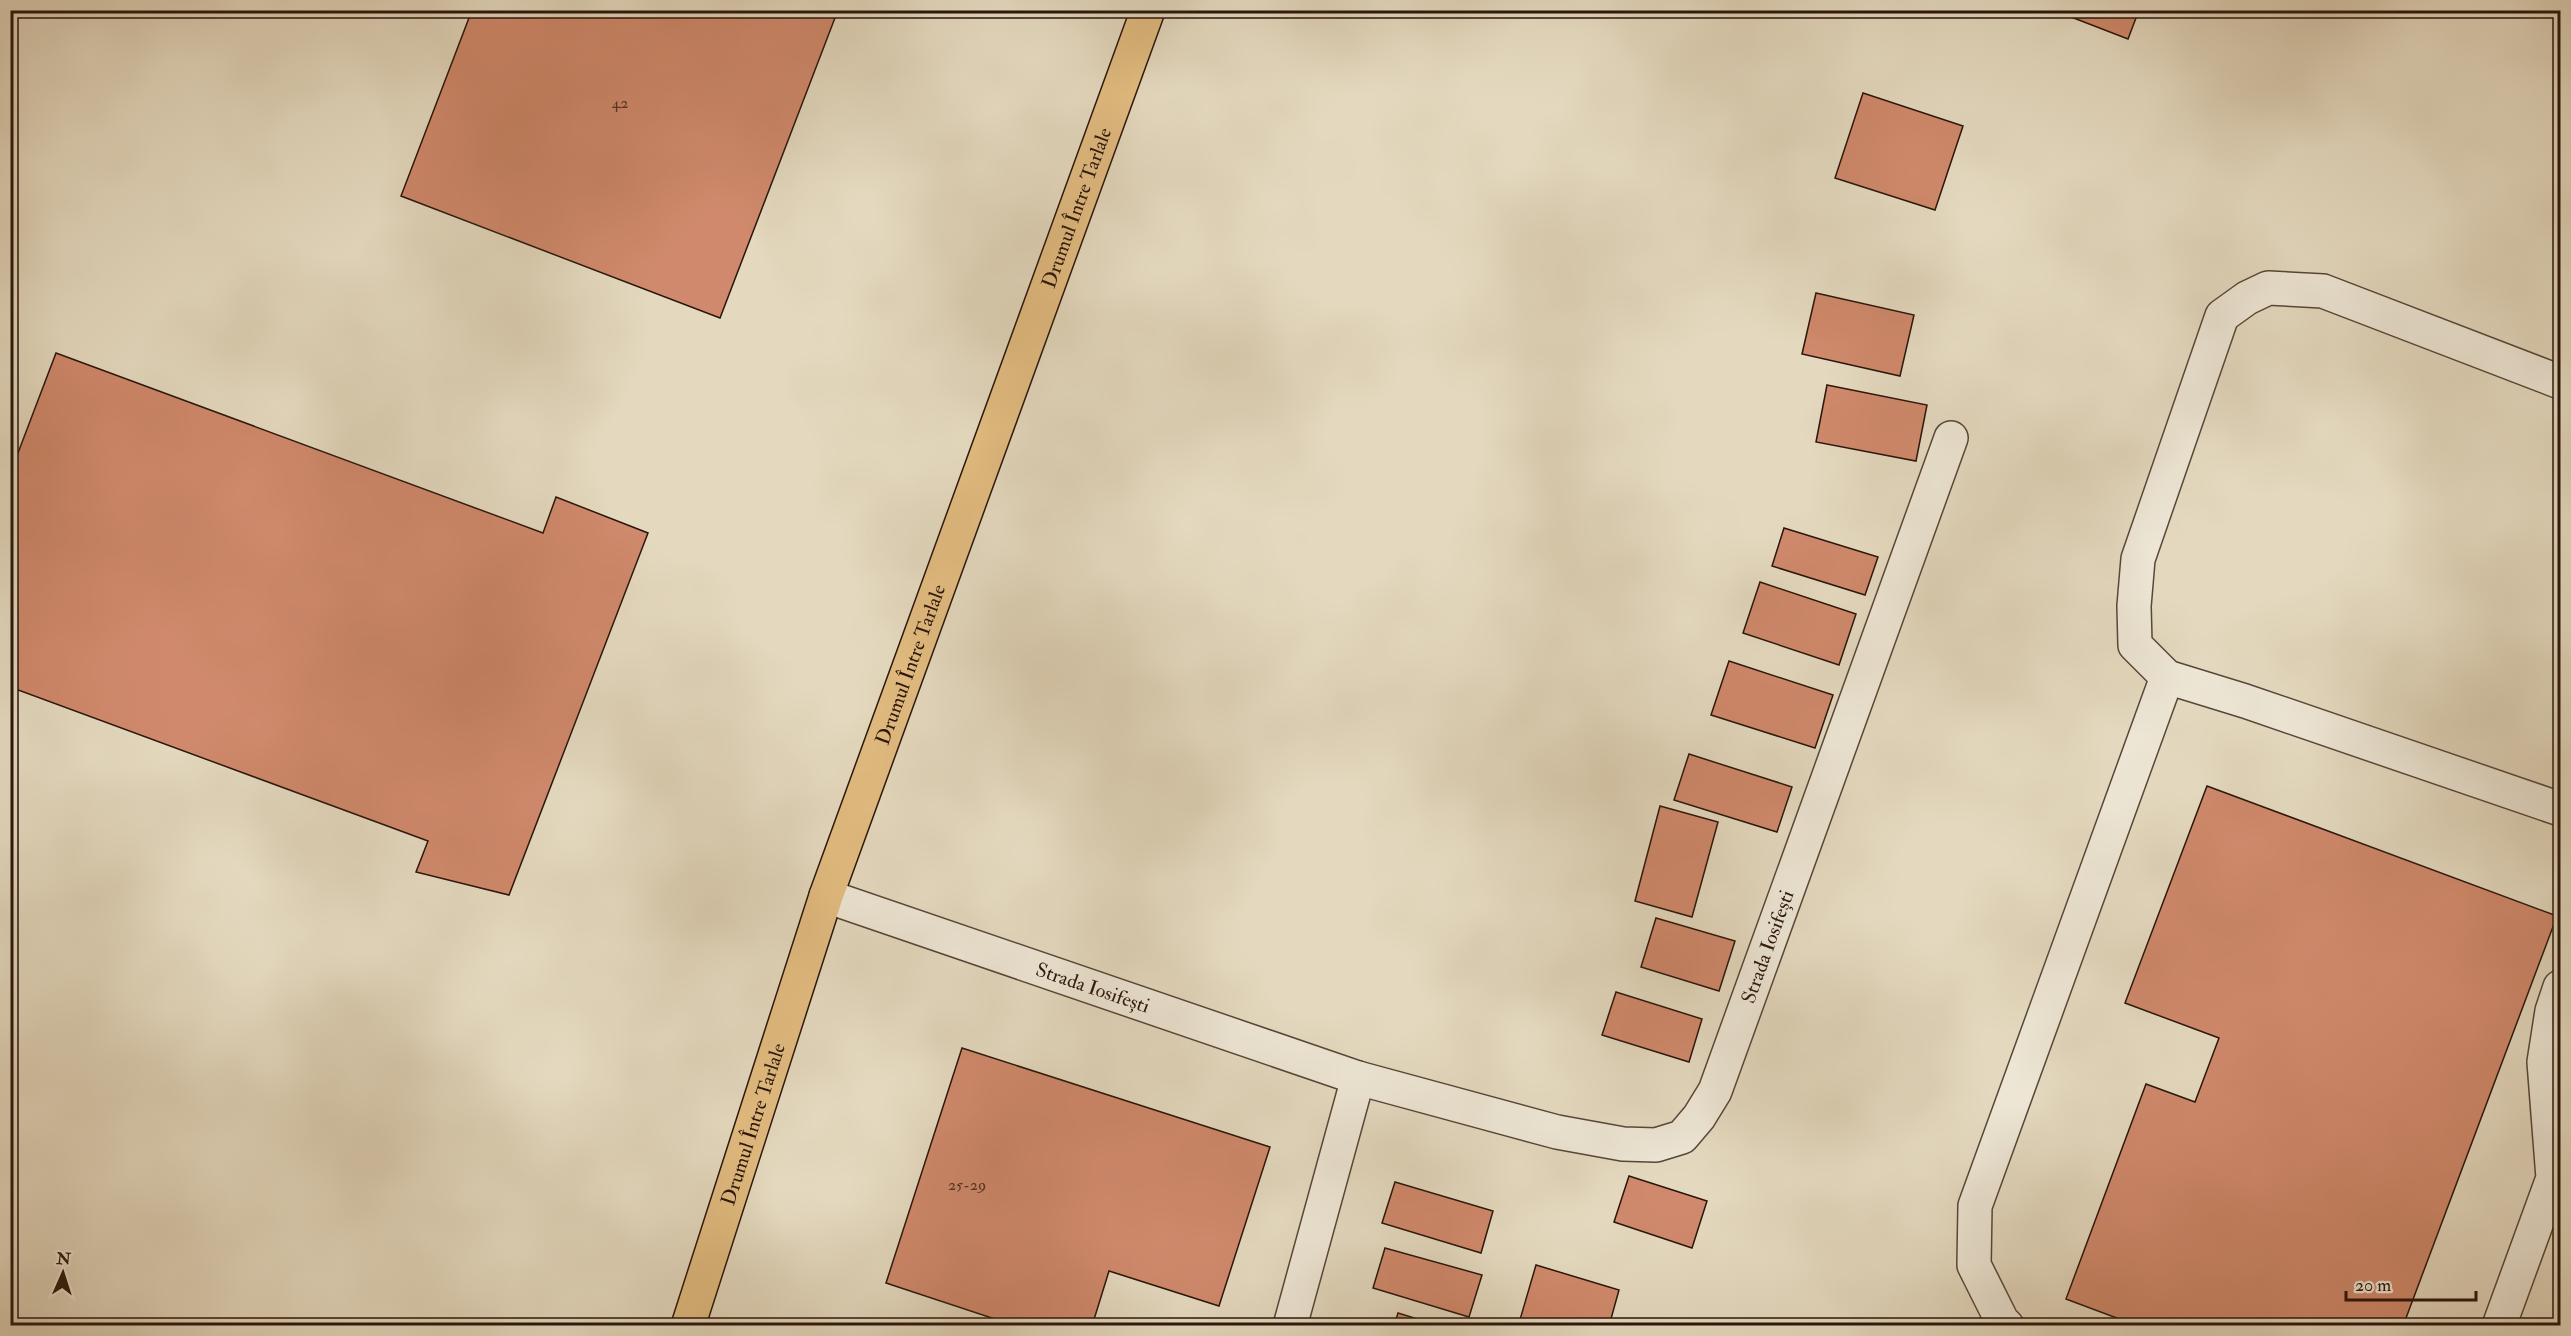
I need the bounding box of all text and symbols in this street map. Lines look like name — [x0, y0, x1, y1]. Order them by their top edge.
house number: 42 — [612, 93, 628, 113]
street label: Drumul Între Tarlale — [1036, 124, 1117, 291]
street label: Drumul Între Tarlale — [870, 581, 951, 748]
street label: Strada Iosifești — [1735, 887, 1799, 1007]
street label: Strada Iosifești — [1033, 956, 1153, 1018]
street label: Drumul Între Tarlale — [715, 1040, 791, 1208]
house number: 25-29 — [948, 1175, 986, 1195]
north arrow — [33, 1243, 93, 1303]
text: N — [55, 1249, 72, 1269]
scale bar — [2346, 1264, 2476, 1302]
text: 20 m — [2355, 1274, 2391, 1297]

